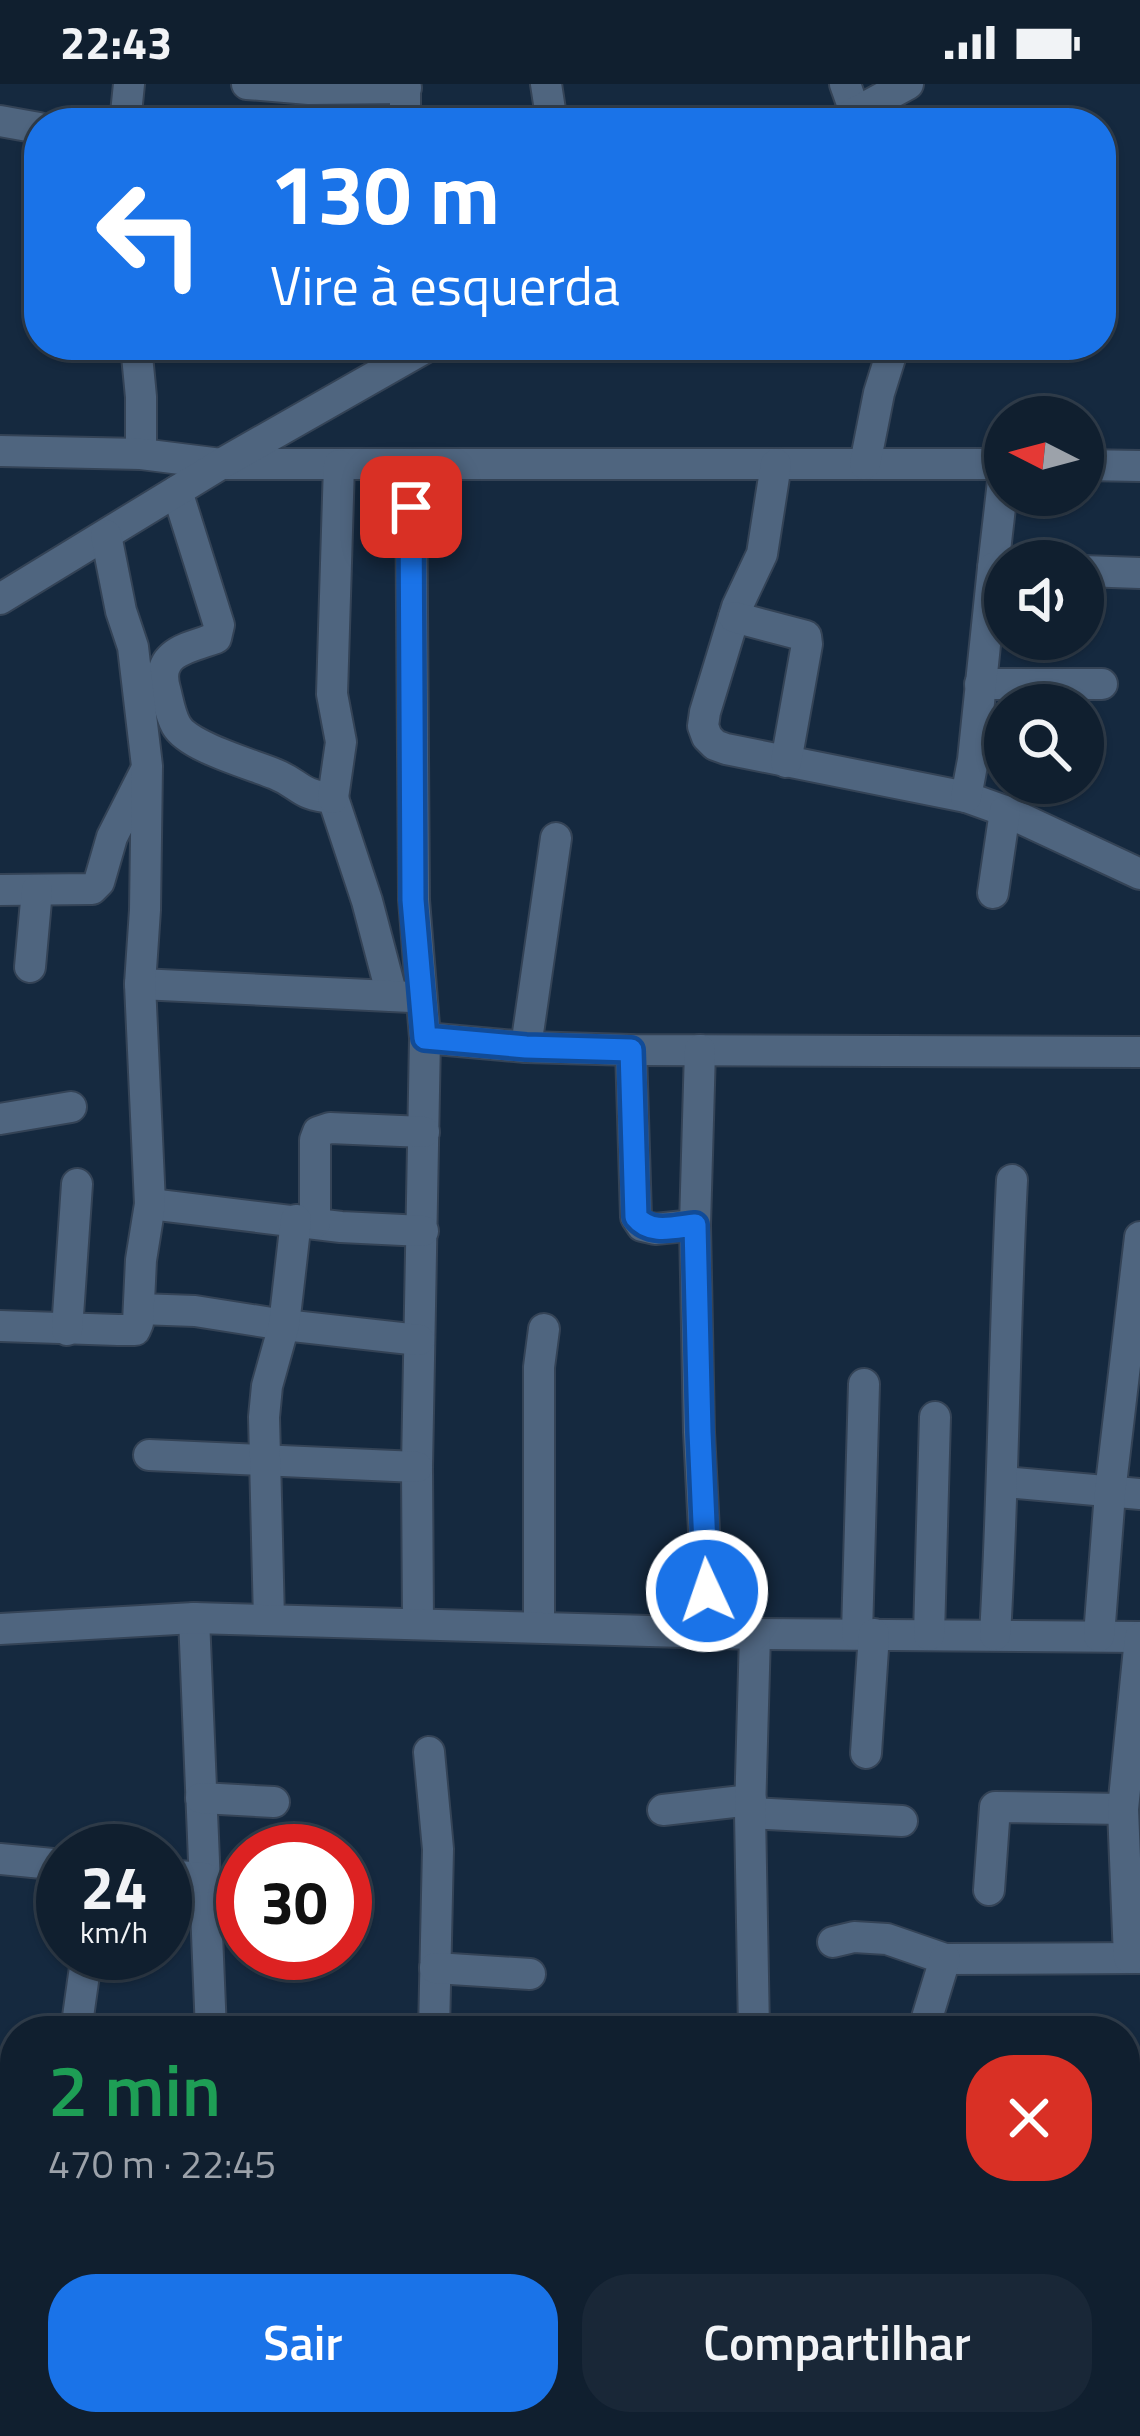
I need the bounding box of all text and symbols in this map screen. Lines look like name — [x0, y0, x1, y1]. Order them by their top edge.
text: 22:43 — [60, 8, 172, 76]
text: 130 m — [270, 129, 500, 257]
icon: left — [72, 156, 228, 312]
text: Vire à esquerda — [270, 244, 620, 326]
north arrow — [984, 396, 1104, 516]
map controls — [984, 396, 1104, 804]
pin — [360, 456, 462, 558]
icon: arrive — [378, 474, 444, 540]
button: sound — [984, 540, 1104, 660]
button: search — [984, 684, 1104, 804]
position arrow — [644, 1528, 770, 1654]
speed limit sign: 30 — [216, 1824, 372, 1980]
text: 24 — [80, 1841, 148, 1932]
text: km/h — [80, 1909, 148, 1955]
text: 2 min — [48, 2034, 221, 2144]
button: close — [966, 2055, 1092, 2181]
text: 470 m · 22:45 — [48, 2134, 276, 2193]
button: Sair — [48, 2274, 558, 2412]
button: Compartilhar — [582, 2274, 1092, 2412]

